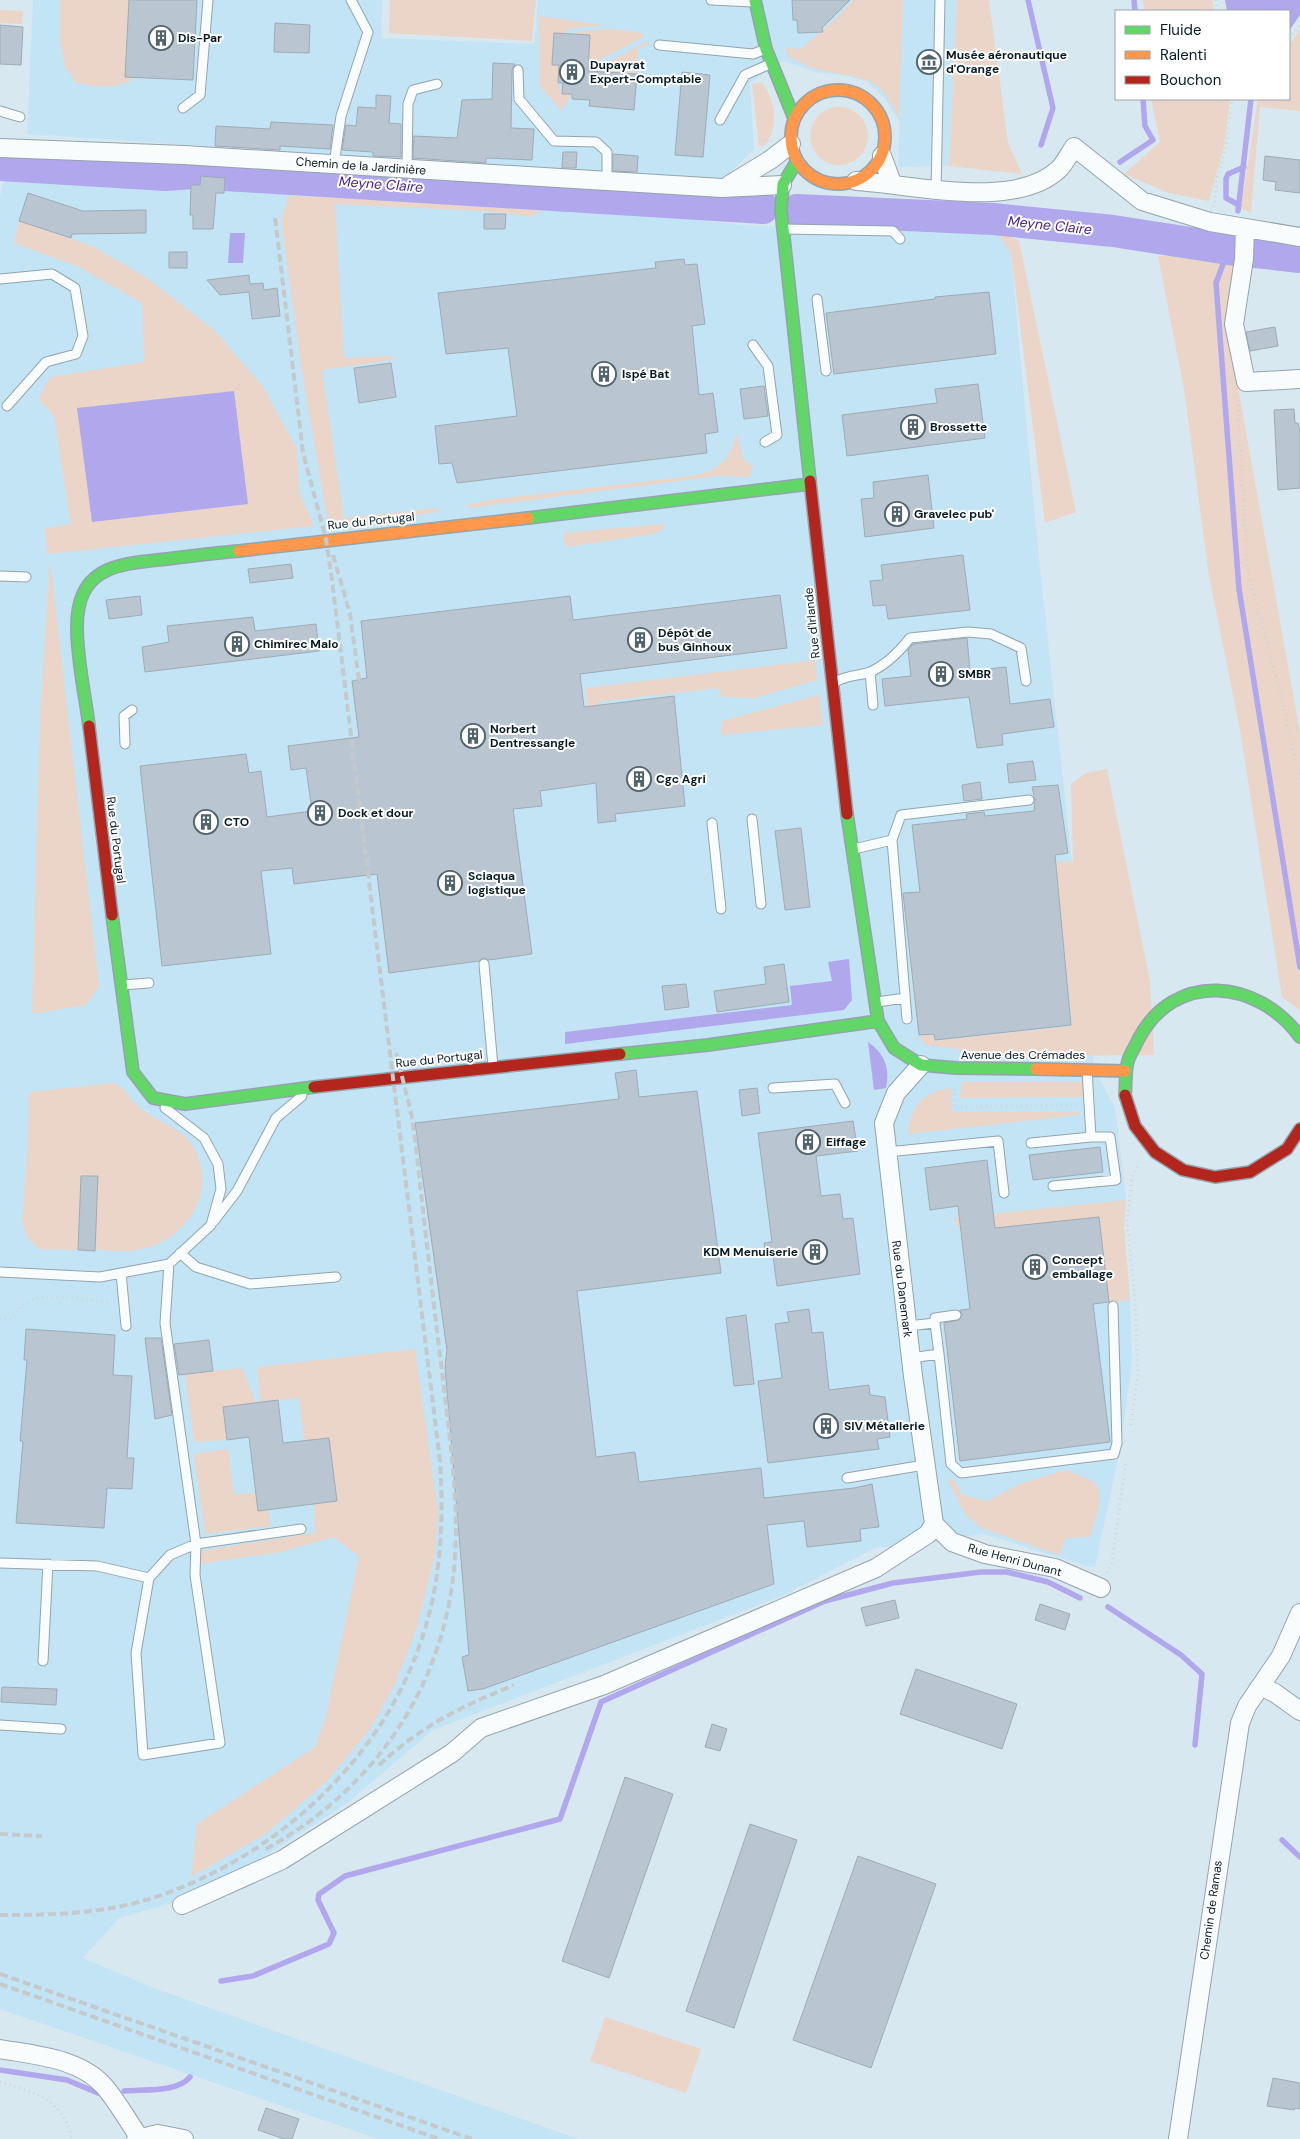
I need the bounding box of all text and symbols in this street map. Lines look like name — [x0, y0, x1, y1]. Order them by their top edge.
legend — [1115, 10, 1290, 100]
text: Fluide — [1160, 20, 1202, 40]
building icon: Dis-Par — [148, 25, 174, 51]
place label: Dis-Par — [178, 30, 222, 46]
text: Ralenti — [1160, 45, 1207, 65]
place label: Musée aéronautique d'Orange — [946, 47, 1067, 77]
museum icon: Musée aéronautique d'Orange — [916, 49, 942, 75]
place label: Dupayrat Expert-Comptable — [590, 57, 702, 87]
building icon: Dupayrat Expert-Comptable — [559, 59, 585, 85]
text: Bouchon — [1160, 70, 1221, 90]
street label: Chemin de la Jardinière — [295, 153, 427, 179]
water label: Meyne Claire — [338, 172, 424, 196]
water label: Meyne Claire — [1007, 212, 1093, 238]
building icon: Ispé Bat — [591, 361, 617, 387]
place label: Ispé Bat — [622, 366, 669, 382]
building icon: Brossette — [900, 414, 926, 440]
place label: Brossette — [930, 419, 987, 435]
building icon: Gravelec pub' — [884, 501, 910, 527]
place label: Gravelec pub' — [914, 506, 994, 522]
street label: Rue du Portugal — [327, 508, 415, 534]
street label: Rue d'Irlande — [800, 587, 824, 659]
place label: Dépôt de bus Ginhoux — [658, 625, 732, 655]
building icon: Dépôt de bus Ginhoux — [627, 627, 653, 653]
building icon: Chimirec Malo — [224, 631, 250, 657]
place label: Chimirec Malo — [254, 636, 338, 652]
building icon: SMBR — [928, 661, 954, 687]
place label: SMBR — [958, 666, 992, 682]
place label: Norbert Dentressangle — [490, 721, 575, 751]
building icon: Norbert Dentressangle — [460, 723, 486, 749]
building icon: Cgc Agri — [626, 766, 652, 792]
place label: Cgc Agri — [656, 771, 706, 787]
street label: Rue du Portugal — [103, 796, 129, 884]
building icon: Dock et dour — [307, 800, 333, 826]
place label: Dock et dour — [338, 805, 414, 821]
building icon: CTO — [193, 809, 219, 835]
place label: CTO — [224, 814, 249, 830]
place label: Sciaqua logistique — [468, 868, 526, 898]
building icon: Sciaqua logistique — [437, 870, 463, 896]
street label: Rue du Portugal — [395, 1046, 483, 1072]
street label: Avenue des Crémades — [961, 1047, 1085, 1063]
building icon: Eiffage — [795, 1129, 821, 1155]
place label: Eiffage — [826, 1134, 866, 1150]
building icon: KDM Menuiserie — [802, 1239, 828, 1265]
street label: Rue du Danemark — [888, 1239, 916, 1339]
place label: KDM Menuiserie — [703, 1244, 798, 1260]
place label: Concept emballage — [1052, 1252, 1113, 1282]
building icon: Concept emballage — [1022, 1254, 1048, 1280]
building icon: SIV Métallerie — [813, 1413, 839, 1439]
place label: SIV Métallerie — [844, 1418, 925, 1434]
street label: Rue Henri Dunant — [966, 1540, 1064, 1580]
street label: Chemin de Ramas — [1196, 1859, 1226, 1961]

